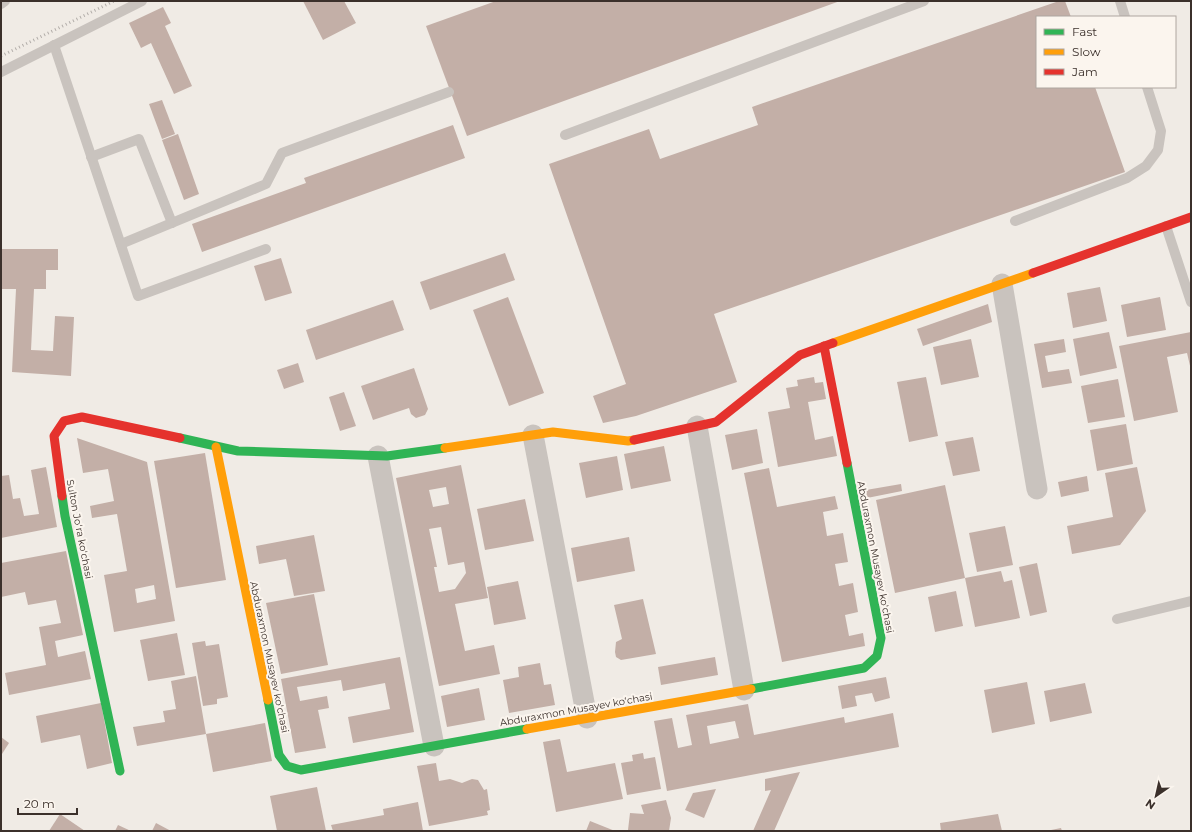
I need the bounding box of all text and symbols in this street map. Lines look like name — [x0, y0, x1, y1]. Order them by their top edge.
legend — [1036, 16, 1176, 88]
text: Fast — [1072, 24, 1097, 39]
text: Slow — [1072, 44, 1101, 59]
text: Jam — [1071, 64, 1098, 79]
street label: Sulton Joʻra koʻchasi — [63, 478, 96, 580]
street label: Abduraxmon Musayev koʻchasi — [854, 480, 897, 634]
street label: Abduraxmon Musayev koʻchasi — [247, 580, 292, 734]
street label: Abduraxmon Musayev koʻchasi — [499, 690, 653, 729]
north arrow — [1136, 776, 1176, 816]
scale bar — [18, 790, 77, 816]
text: 20 m — [24, 796, 55, 811]
text: N — [1143, 796, 1158, 813]

